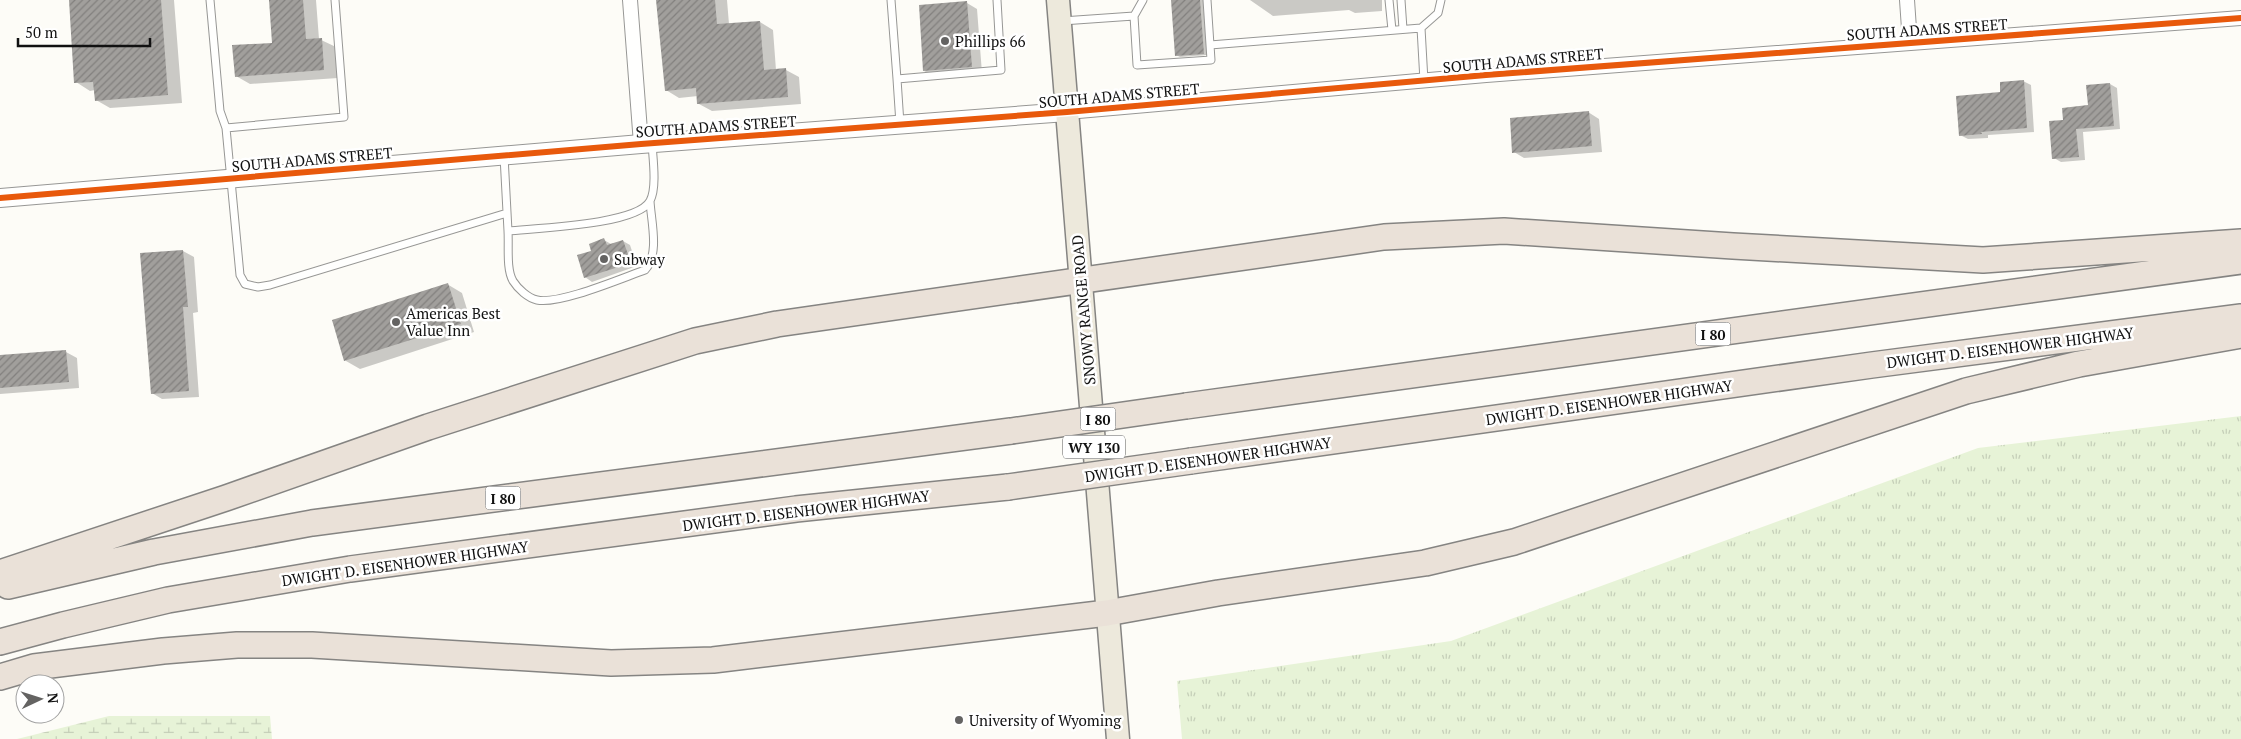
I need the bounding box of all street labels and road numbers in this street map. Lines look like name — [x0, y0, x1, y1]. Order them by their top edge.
street label: SOUTH ADAMS STREET — [1846, 13, 2008, 45]
street label: SOUTH ADAMS STREET — [1442, 43, 1604, 77]
street label: SOUTH ADAMS STREET — [1038, 78, 1200, 112]
street label: SOUTH ADAMS STREET — [635, 110, 797, 142]
street label: SOUTH ADAMS STREET — [231, 142, 393, 176]
street label: SNOWY RANGE ROAD — [1066, 234, 1100, 386]
road number: I 80 — [1696, 322, 1730, 346]
street label: DWIGHT D. EISENHOWER HIGHWAY — [1885, 322, 2135, 372]
street label: DWIGHT D. EISENHOWER HIGHWAY — [1484, 375, 1734, 429]
road number: I 80 — [1080, 408, 1116, 430]
street label: DWIGHT D. EISENHOWER HIGHWAY — [1083, 432, 1333, 486]
road number: WY 130 — [1063, 436, 1125, 458]
street label: DWIGHT D. EISENHOWER HIGHWAY — [681, 485, 931, 535]
road number: I 80 — [486, 486, 520, 509]
street label: DWIGHT D. EISENHOWER HIGHWAY — [280, 536, 530, 590]

